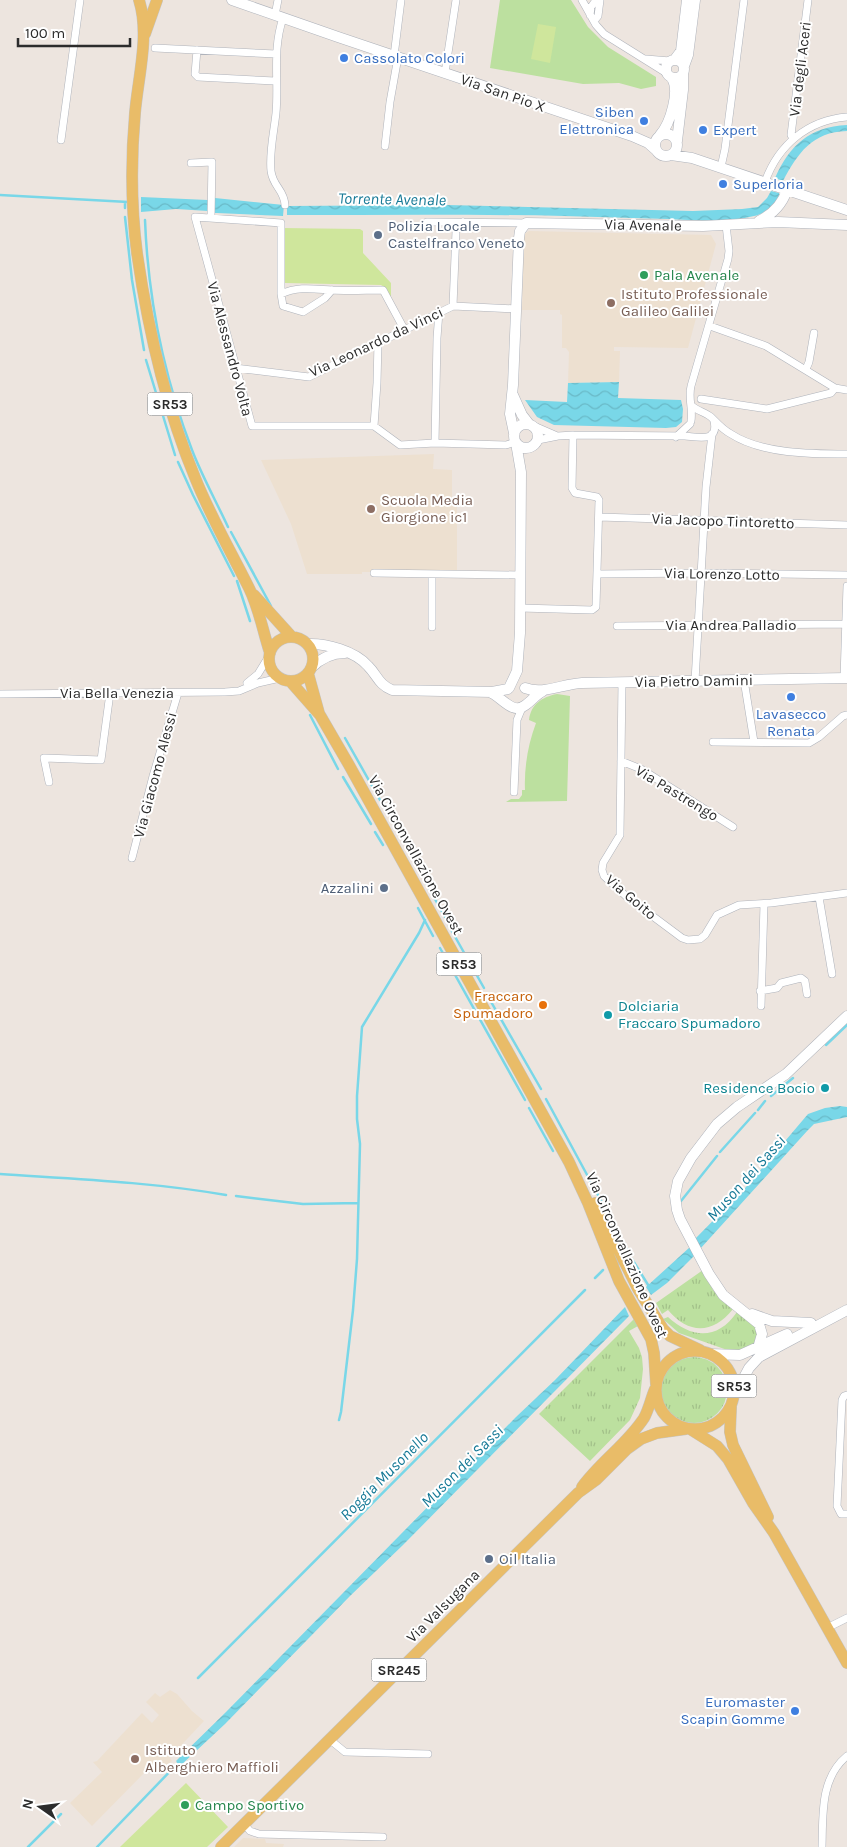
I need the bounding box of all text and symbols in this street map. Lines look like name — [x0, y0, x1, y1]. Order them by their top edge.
scale bar — [18, 15, 130, 47]
street label: Via degli Aceri — [785, 20, 815, 118]
text: 100 m — [25, 24, 65, 42]
place label: Cassolato Colori — [354, 49, 465, 67]
marker: Cassolato Colori — [338, 52, 350, 64]
street label: Via San Pio X — [458, 70, 548, 116]
place label: Siben Elettronica — [559, 103, 634, 138]
marker: Siben Elettronica — [638, 115, 650, 127]
place label: Expert — [713, 121, 757, 139]
marker: Expert — [697, 124, 709, 136]
place label: Superloria — [733, 175, 804, 193]
marker: Superloria — [717, 178, 729, 190]
water label: Torrente Avenale — [338, 189, 447, 209]
street label: Via Avenale — [604, 215, 682, 235]
place label: Polizia Locale Castelfranco Veneto — [388, 217, 525, 252]
marker: Polizia Locale Castelfranco Veneto — [372, 229, 384, 241]
place label: Pala Avenale — [654, 266, 739, 284]
marker: Pala Avenale — [638, 269, 650, 281]
street label: Via Alessandro Volta — [203, 280, 257, 418]
place label: Istituto Professionale Galileo Galilei — [621, 285, 768, 320]
marker: Istituto Professionale Galileo Galilei — [605, 297, 617, 309]
street label: Via Leonardo da Vinci — [306, 303, 446, 381]
road number: SR53 — [148, 392, 192, 416]
place label: Scuola Media Giorgione ic1 — [381, 491, 473, 526]
marker: Scuola Media Giorgione ic1 — [365, 503, 377, 515]
street label: Via Jacopo Tintoretto — [651, 510, 795, 532]
street label: Via Lorenzo Lotto — [664, 564, 780, 584]
street label: Via Andrea Palladio — [665, 616, 797, 634]
street label: Via Pietro Damini — [635, 671, 753, 691]
street label: Via Bella Venezia — [60, 684, 174, 702]
marker: Lavasecco Renata — [785, 691, 797, 703]
place label: Lavasecco Renata — [756, 705, 826, 740]
street label: Via Giacomo Alessi — [130, 710, 180, 840]
street label: Via Pastrengo — [632, 761, 722, 825]
street label: Via Circonvallazione Ovest — [365, 772, 468, 938]
street label: Via Goito — [602, 871, 660, 923]
place label: Azzalini — [321, 879, 374, 897]
marker: Azzalini — [378, 882, 390, 894]
road number: SR53 — [436, 952, 482, 976]
place label: Fraccaro Spumadoro — [453, 987, 533, 1022]
place label: Dolciaria Fraccaro Spumadoro — [618, 997, 760, 1032]
marker: Fraccaro Spumadoro — [537, 999, 549, 1011]
marker: Dolciaria Fraccaro Spumadoro — [602, 1009, 614, 1021]
place label: Residence Bocio — [703, 1079, 815, 1097]
marker: Residence Bocio — [819, 1082, 831, 1094]
water label: Muson dei Sassi — [703, 1131, 789, 1225]
street label: Via Circonvallazione Ovest — [582, 1169, 672, 1341]
road number: SR53 — [712, 1374, 756, 1398]
water label: Muson dei Sassi — [417, 1421, 507, 1511]
water label: Roggia Musonello — [336, 1428, 432, 1524]
place label: Oil Italia — [499, 1550, 556, 1568]
marker: Oil Italia — [483, 1553, 495, 1565]
street label: Via Valsugana — [403, 1566, 483, 1646]
road number: SR245 — [372, 1658, 426, 1682]
place label: Euromaster Scapin Gomme — [680, 1693, 786, 1728]
marker: Euromaster Scapin Gomme — [789, 1705, 801, 1717]
place label: Istituto Alberghiero Maffioli — [145, 1741, 279, 1776]
marker: Istituto Alberghiero Maffioli — [129, 1753, 141, 1765]
north arrow — [15, 1782, 65, 1832]
place label: Campo Sportivo — [195, 1796, 304, 1814]
text: N — [18, 1797, 37, 1811]
marker: Campo Sportivo — [179, 1799, 191, 1811]

